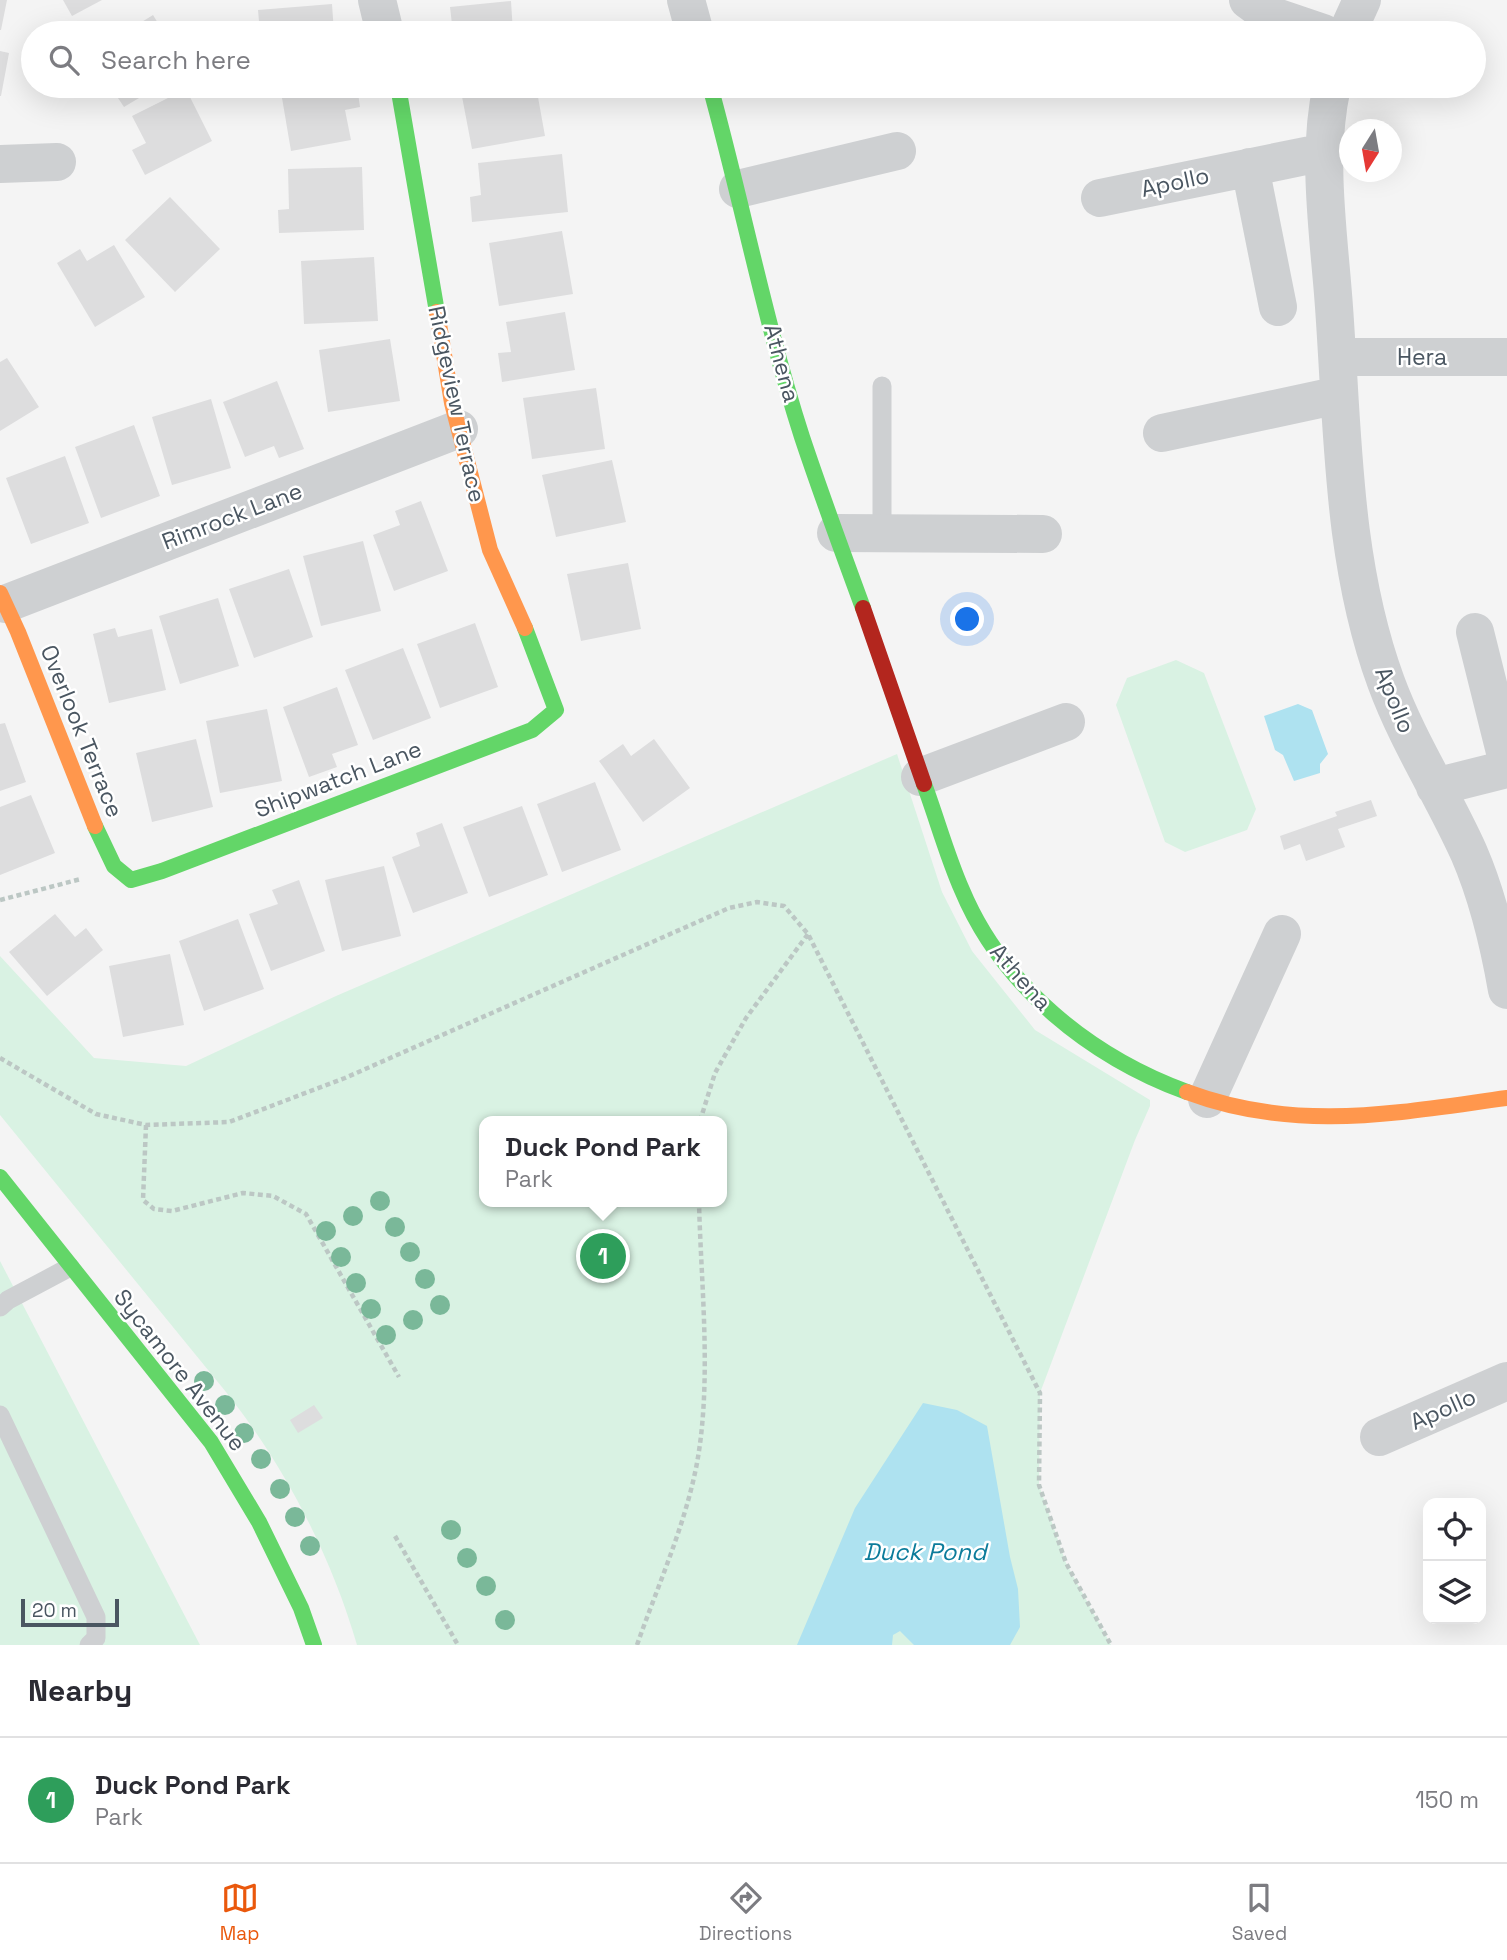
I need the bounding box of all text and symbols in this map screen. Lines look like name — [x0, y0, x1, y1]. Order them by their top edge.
search box — [21, 21, 1486, 98]
icon: search — [45, 41, 83, 79]
text: Search here — [101, 43, 251, 77]
north arrow — [1339, 119, 1402, 182]
street label: Apollo — [1138, 160, 1212, 204]
street label: Ridgeview Terrace — [422, 303, 492, 505]
street label: Athena — [757, 321, 807, 405]
street label: Hera — [1397, 342, 1447, 372]
street label: Rimrock Lane — [158, 475, 306, 557]
your location — [950, 602, 984, 636]
street label: Overlook Terrace — [34, 640, 130, 822]
street label: Apollo — [1368, 662, 1422, 738]
street label: Shipwatch Lane — [250, 733, 426, 825]
street label: Athena — [984, 937, 1058, 1017]
popup — [479, 1116, 727, 1207]
text: Duck Pond Park — [505, 1130, 701, 1164]
text: Park — [505, 1164, 553, 1194]
pin: 1 — [580, 1230, 626, 1282]
street label: Sycamore Avenue — [107, 1283, 253, 1457]
street label: Apollo — [1405, 1381, 1481, 1437]
map controls — [1423, 1498, 1486, 1624]
button: locate — [1423, 1498, 1486, 1561]
water label: Duck Pond — [863, 1536, 989, 1567]
button: layers — [1423, 1561, 1486, 1624]
scale bar — [21, 1596, 119, 1628]
text: 20 m — [32, 1598, 77, 1623]
text: Nearby — [28, 1671, 132, 1710]
text: Duck Pond Park — [95, 1768, 291, 1802]
text: 1 — [46, 1785, 56, 1815]
text: 150 m — [1415, 1785, 1479, 1815]
text: Park — [95, 1802, 143, 1832]
tab: Map — [220, 1879, 259, 1946]
tab: Directions — [699, 1879, 792, 1946]
tab: Saved — [1232, 1879, 1287, 1946]

